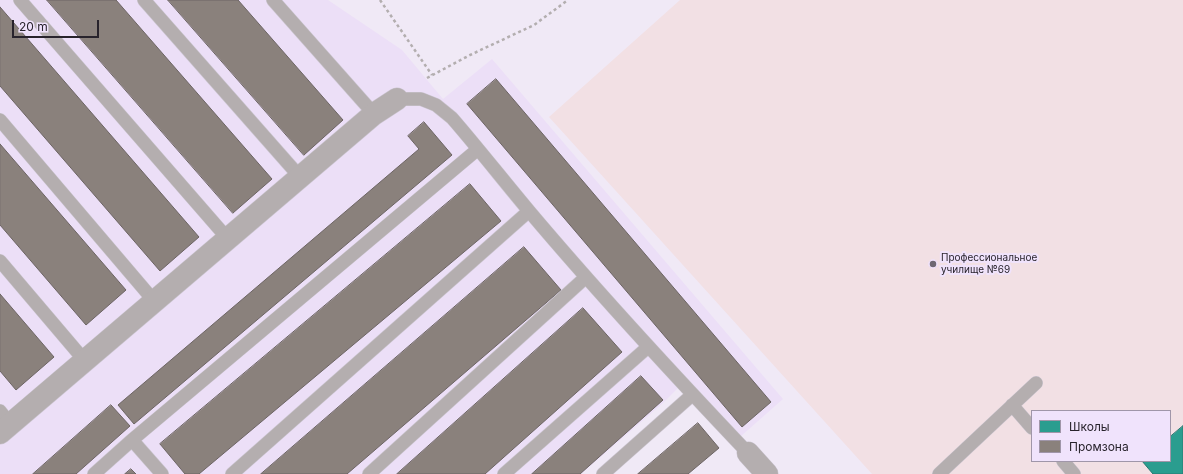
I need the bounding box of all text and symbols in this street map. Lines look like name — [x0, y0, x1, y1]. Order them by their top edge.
scale bar — [14, 12, 101, 38]
text: 20 m — [19, 19, 48, 34]
place label: Профессиональное училище №69 — [941, 252, 1037, 276]
marker: Профессиональное училище №69 — [928, 259, 938, 269]
legend — [1031, 410, 1171, 462]
text: Школы — [1069, 419, 1110, 434]
text: Промзона — [1069, 439, 1129, 454]

